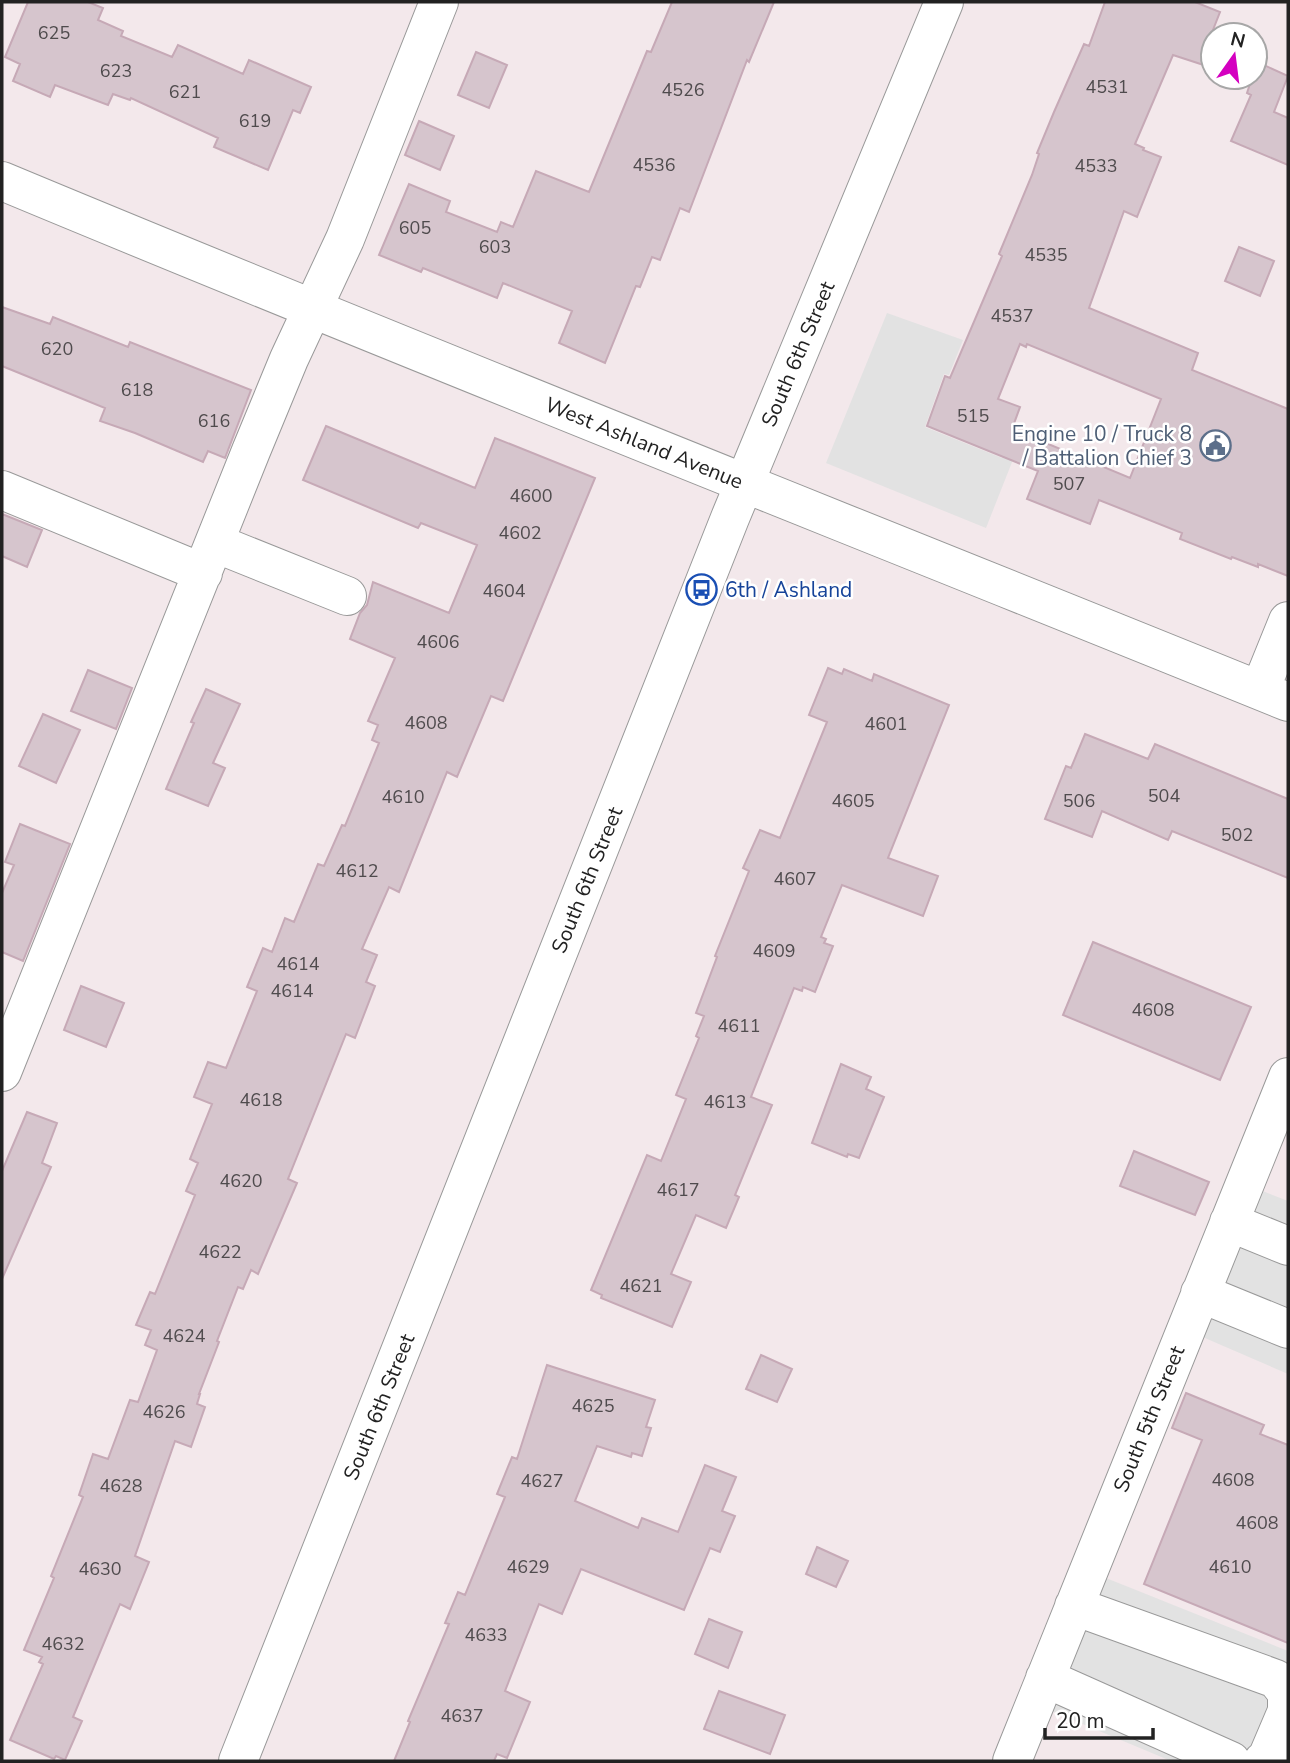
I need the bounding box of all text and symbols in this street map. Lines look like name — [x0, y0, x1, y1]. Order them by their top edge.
house number: 625 — [38, 21, 70, 45]
north arrow — [1199, 21, 1269, 91]
text: N — [1228, 26, 1248, 55]
house number: 623 — [100, 59, 132, 83]
house number: 4531 — [1085, 75, 1129, 99]
house number: 4526 — [661, 78, 705, 102]
house number: 621 — [169, 80, 201, 104]
house number: 619 — [239, 109, 271, 133]
house number: 4536 — [632, 153, 676, 177]
house number: 4533 — [1074, 154, 1118, 178]
house number: 605 — [399, 216, 431, 240]
house number: 603 — [479, 235, 511, 259]
house number: 4535 — [1024, 243, 1068, 267]
street label: South 6th Street — [755, 276, 842, 431]
house number: 4537 — [990, 304, 1034, 328]
house number: 620 — [41, 337, 73, 361]
house number: 618 — [121, 378, 153, 402]
street label: West Ashland Avenue — [541, 390, 747, 496]
house number: 515 — [957, 404, 989, 428]
house number: 616 — [198, 409, 230, 433]
place label: Engine 10 / Truck 8 / Battalion Chief 3 — [1012, 420, 1192, 472]
public building icon: Engine 10 / Truck 8 / Battalion Chief 3 — [1198, 429, 1232, 463]
house number: 507 — [1053, 472, 1085, 496]
house number: 4600 — [509, 484, 553, 508]
house number: 4602 — [498, 521, 542, 545]
bus stop icon: 6th / Ashland — [685, 573, 719, 607]
place label: 6th / Ashland — [725, 576, 852, 604]
house number: 4604 — [482, 579, 526, 603]
house number: 4606 — [416, 630, 460, 654]
house number: 4608 — [404, 711, 448, 735]
house number: 4601 — [864, 712, 908, 736]
house number: 504 — [1148, 784, 1180, 808]
house number: 4610 — [381, 785, 425, 809]
house number: 4605 — [831, 789, 875, 813]
house number: 506 — [1063, 789, 1095, 813]
street label: South 6th Street — [545, 802, 629, 957]
house number: 502 — [1221, 823, 1253, 847]
house number: 4612 — [335, 859, 379, 883]
house number: 4607 — [773, 867, 817, 891]
house number: 4609 — [752, 939, 796, 963]
house number: 4614 — [276, 952, 320, 976]
house number: 4614 — [270, 979, 314, 1003]
house number: 4608 — [1131, 998, 1175, 1022]
house number: 4611 — [717, 1014, 761, 1038]
house number: 4618 — [239, 1088, 283, 1112]
house number: 4613 — [703, 1090, 747, 1114]
house number: 4620 — [219, 1169, 263, 1193]
house number: 4617 — [656, 1178, 700, 1202]
house number: 4622 — [198, 1240, 242, 1264]
house number: 4621 — [619, 1274, 663, 1298]
house number: 4624 — [162, 1324, 206, 1348]
street label: South 6th Street — [337, 1329, 421, 1484]
street label: South 5th Street — [1107, 1341, 1191, 1496]
house number: 4625 — [571, 1394, 615, 1418]
house number: 4626 — [142, 1400, 186, 1424]
house number: 4608 — [1211, 1468, 1255, 1492]
house number: 4627 — [520, 1469, 564, 1493]
house number: 4628 — [99, 1474, 143, 1498]
house number: 4608 — [1235, 1511, 1279, 1535]
house number: 4629 — [506, 1555, 550, 1579]
house number: 4610 — [1208, 1555, 1252, 1579]
house number: 4630 — [78, 1557, 122, 1581]
house number: 4633 — [464, 1623, 508, 1647]
house number: 4632 — [41, 1632, 85, 1656]
scale bar — [1045, 1696, 1154, 1740]
house number: 4637 — [440, 1704, 484, 1728]
text: 20 m — [1056, 1707, 1105, 1735]

